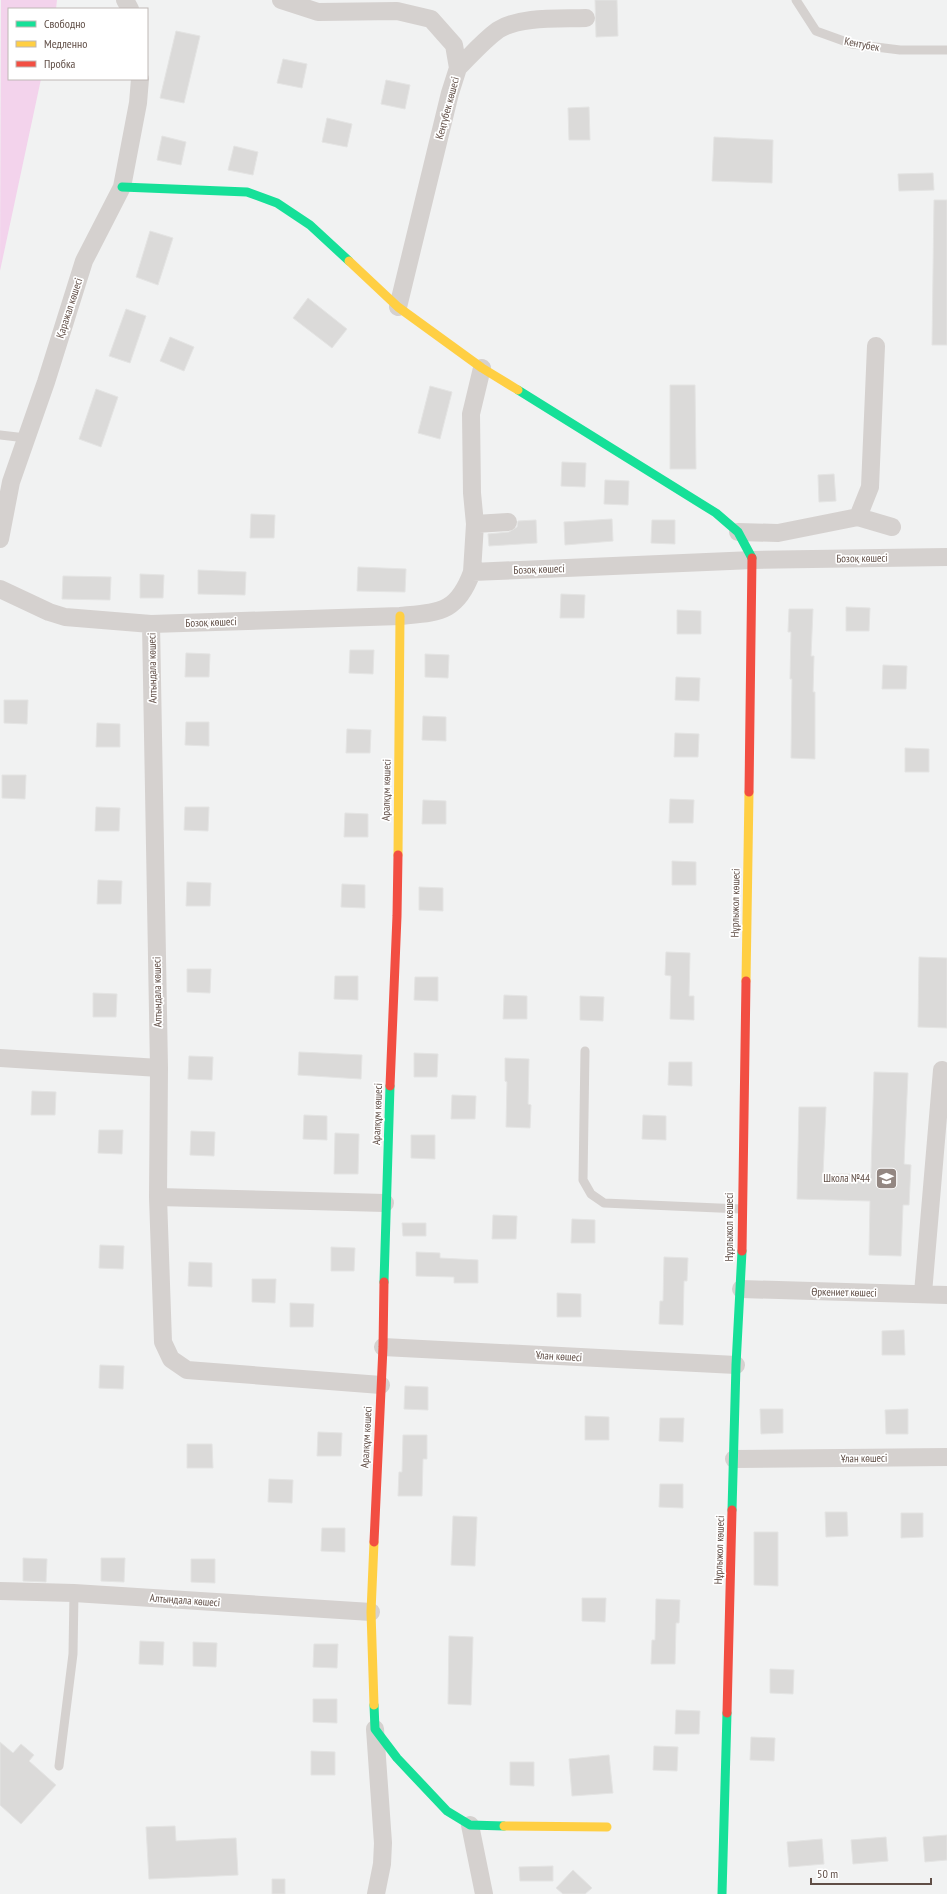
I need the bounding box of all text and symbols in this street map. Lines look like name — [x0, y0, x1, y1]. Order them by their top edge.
legend — [8, 8, 148, 80]
text: Свободно — [44, 16, 86, 31]
street label: Кентубек — [843, 34, 881, 54]
text: Медленно — [44, 36, 87, 51]
text: Пробка — [44, 56, 76, 71]
street label: Кеңтүбек көшесі — [432, 75, 462, 141]
street label: Қаражал көшесі — [53, 276, 85, 340]
street label: Бозоқ көшесі — [836, 551, 888, 565]
street label: Бозоқ көшесі — [513, 561, 565, 577]
street label: Бозоқ көшесі — [185, 614, 237, 630]
street label: Алтындала көшесі — [144, 633, 160, 703]
street label: Аралқұм көшесі — [378, 759, 394, 821]
street label: Нұрлыжол көшесі — [727, 868, 743, 938]
street label: Алтындала көшесі — [149, 957, 165, 1027]
street label: Аралқұм көшесі — [369, 1083, 385, 1145]
school or university icon: Школа №44 — [873, 1165, 899, 1191]
place label: Школа №44 — [823, 1171, 870, 1185]
street label: Нұрлыжол көшесі — [722, 1193, 736, 1261]
street label: Өркениет көшесі — [811, 1284, 877, 1300]
street label: Ұлан көшесі — [535, 1348, 583, 1364]
street label: Аралқұм көшесі — [357, 1406, 375, 1468]
street label: Ұлан көшесі — [841, 1451, 887, 1465]
street label: Нұрлыжол көшесі — [711, 1515, 727, 1585]
street label: Алтындала көшесі — [149, 1591, 221, 1609]
scale bar — [811, 1860, 931, 1886]
text: 50 m — [817, 1866, 838, 1881]

